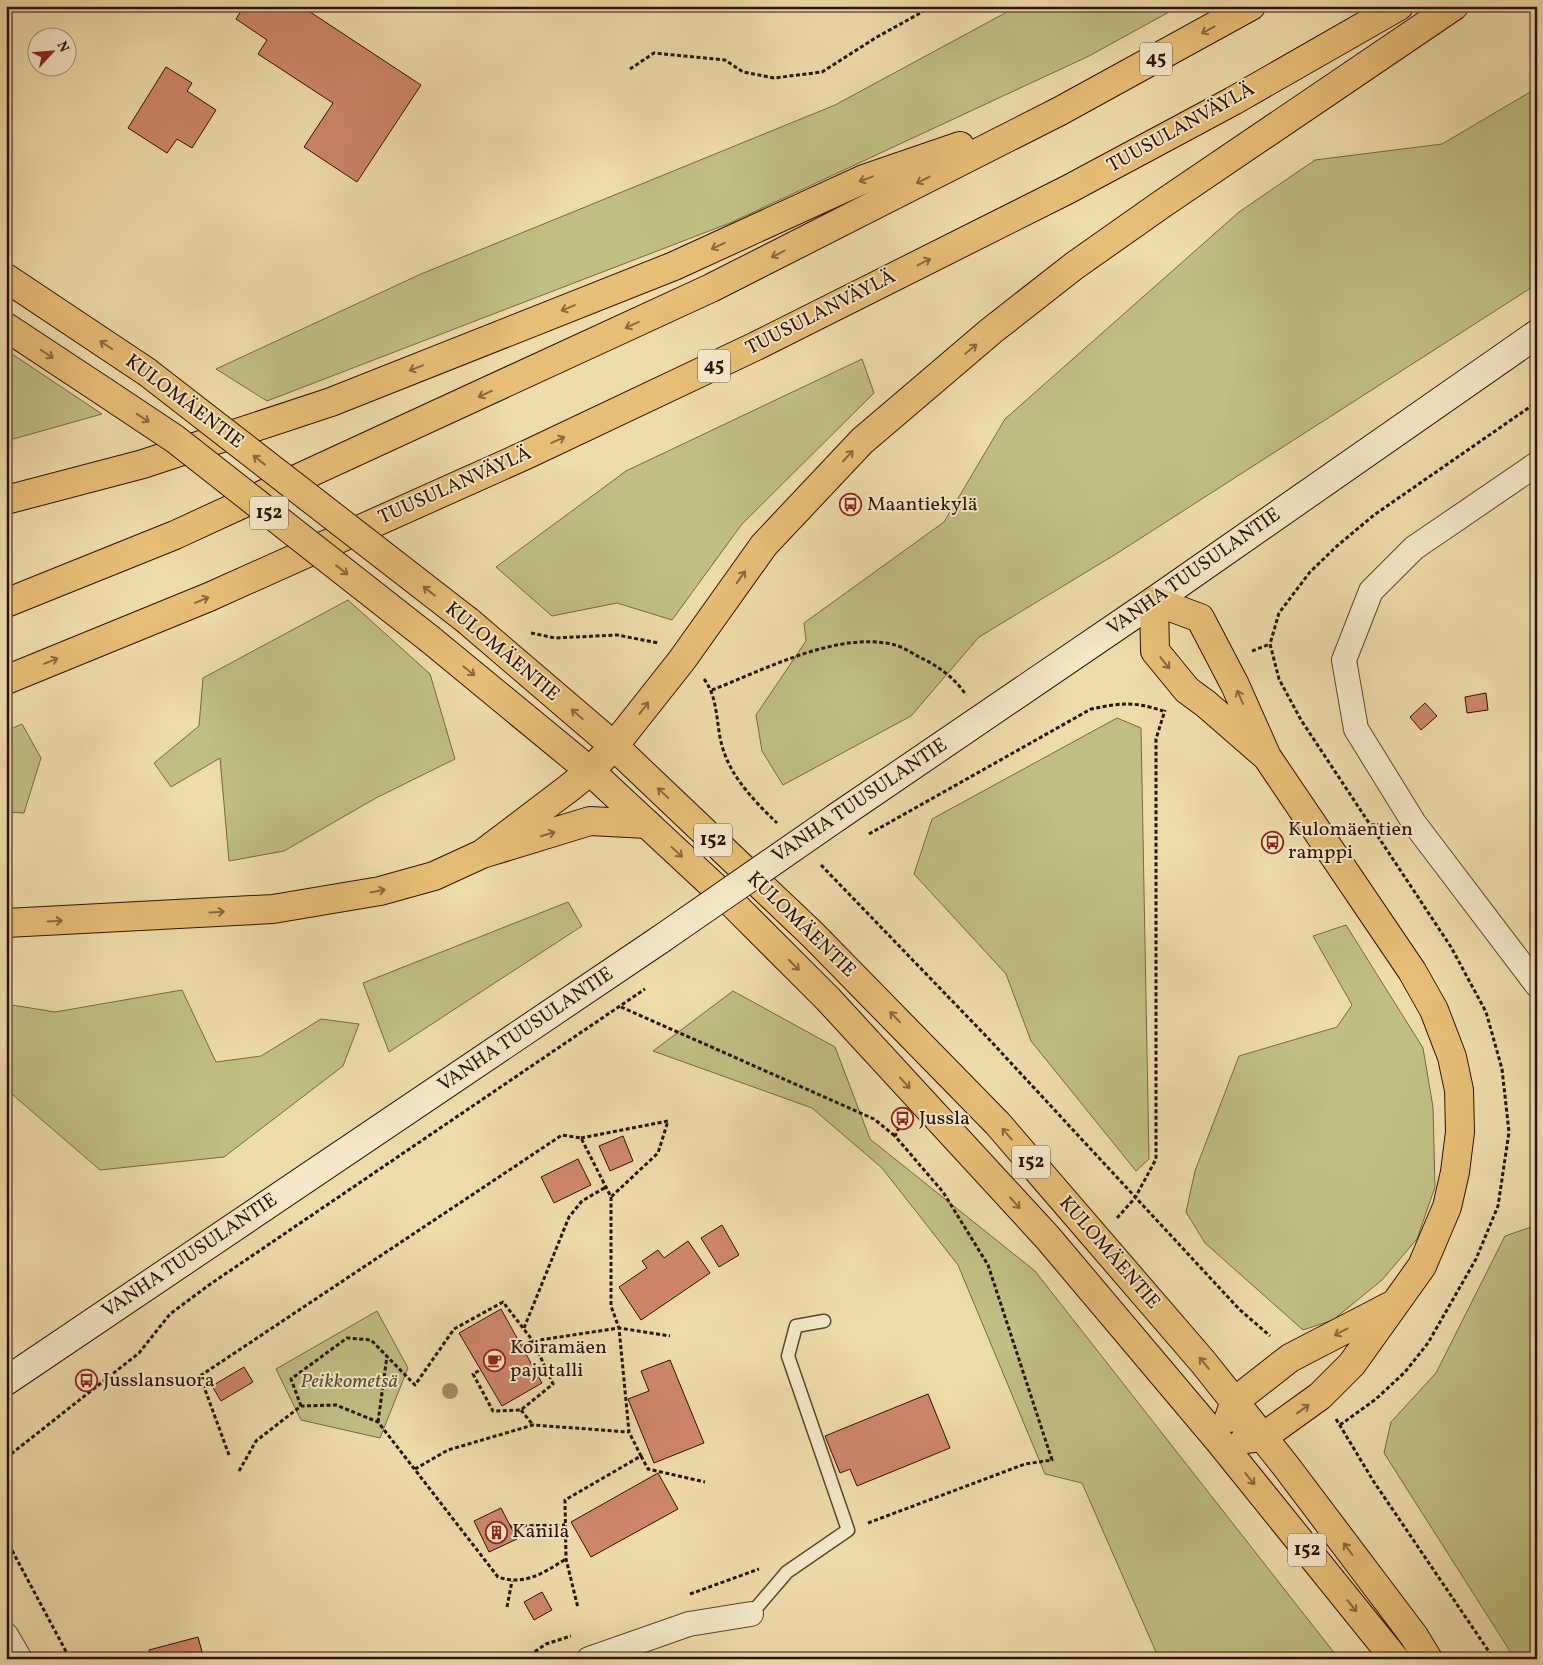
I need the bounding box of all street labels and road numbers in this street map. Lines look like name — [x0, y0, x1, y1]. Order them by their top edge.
road number: 45 — [1140, 42, 1172, 76]
street label: TUUSULANVÄYLÄ — [1102, 76, 1260, 180]
street label: TUUSULANVÄYLÄ — [741, 263, 901, 363]
street label: KULOMÄENTIE — [119, 348, 249, 456]
road number: 45 — [698, 350, 730, 382]
street label: TUUSULANVÄYLÄ — [374, 440, 536, 532]
road number: 152 — [250, 496, 288, 530]
street label: VANHA TUUSULANTIE — [1102, 501, 1286, 643]
street label: KULOMÄENTIE — [439, 596, 565, 708]
street label: VANHA TUUSULANTIE — [767, 732, 953, 870]
road number: 152 — [694, 824, 732, 856]
street label: KULOMÄENTIE — [740, 866, 862, 984]
street label: VANHA TUUSULANTIE — [433, 961, 619, 1099]
road number: 152 — [1012, 1146, 1050, 1178]
street label: VANHA TUUSULANTIE — [97, 1187, 283, 1325]
street label: KULOMÄENTIE — [1052, 1190, 1166, 1316]
road number: 152 — [1288, 1534, 1326, 1566]

